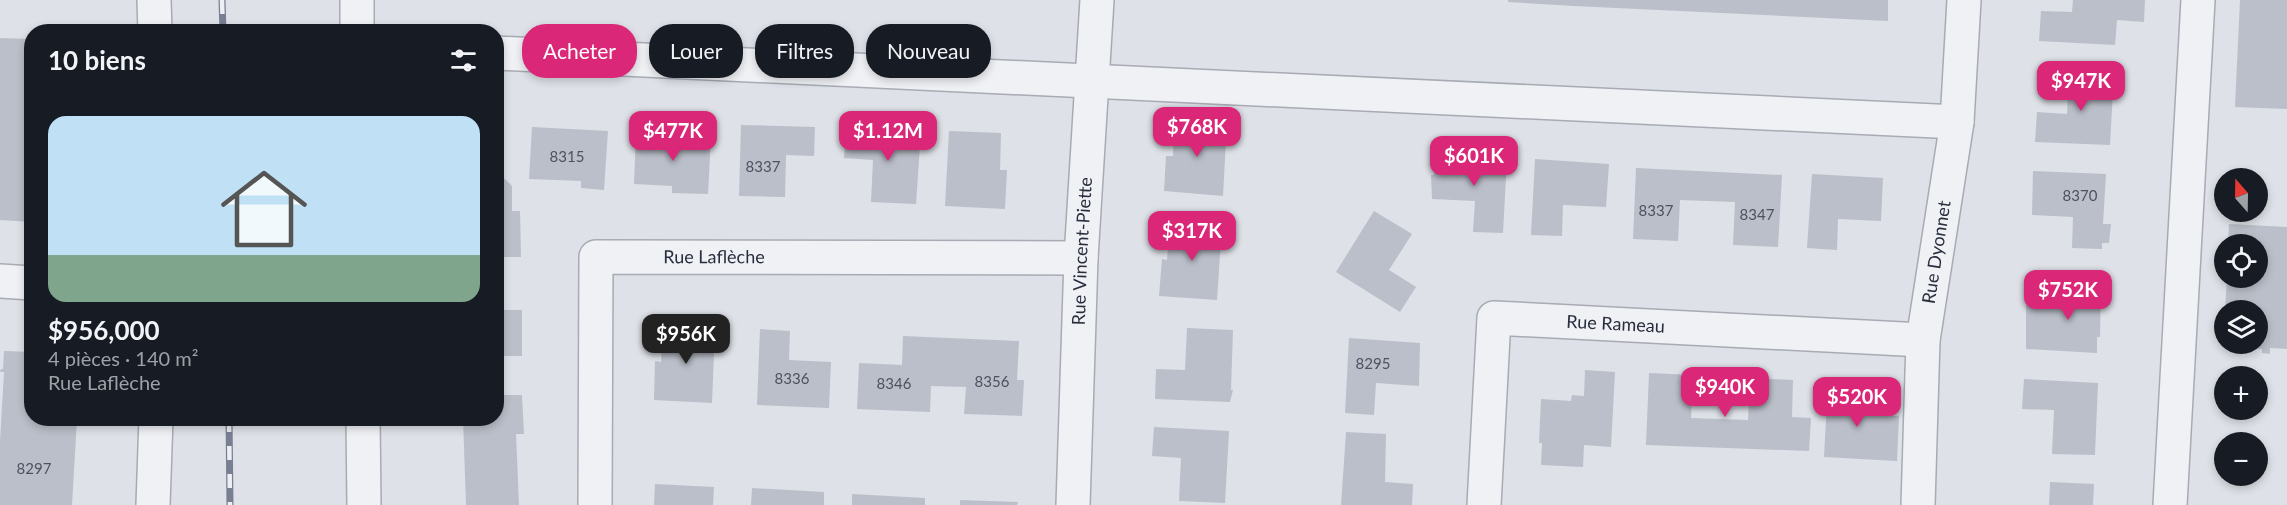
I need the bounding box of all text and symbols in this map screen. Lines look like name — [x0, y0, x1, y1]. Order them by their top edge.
chip: Acheter — [522, 24, 637, 78]
chip: Louer — [649, 24, 743, 78]
chip: Filtres — [755, 24, 854, 78]
chip: Nouveau — [866, 24, 991, 78]
text: 10 biens — [48, 44, 146, 76]
icon: filters — [447, 44, 480, 77]
pin: $947K — [2039, 61, 2123, 112]
text: $947K — [2051, 68, 2111, 92]
pin: $768K — [1155, 107, 1239, 158]
pin: $477K — [631, 111, 715, 162]
pin: $1.12M — [839, 111, 937, 162]
text: $768K — [1167, 114, 1227, 138]
text: $477K — [643, 118, 703, 142]
text: $1.12M — [853, 118, 923, 142]
pin: $601K — [1432, 136, 1516, 187]
text: $601K — [1444, 143, 1504, 167]
house number: 8315 — [550, 147, 584, 165]
icon: home — [210, 155, 318, 263]
house number: 8337 — [746, 157, 781, 175]
north arrow — [2214, 168, 2268, 222]
map controls — [2214, 168, 2268, 486]
street label: Rue Vincent-Piette — [1067, 176, 1096, 326]
house number: 8370 — [2063, 186, 2098, 204]
street label: Rue Dyonnet — [1917, 198, 1955, 305]
house number: 8337 — [1639, 201, 1674, 219]
house number: 8347 — [1740, 205, 1775, 223]
pin: $317K — [1150, 211, 1234, 262]
text: $317K — [1162, 218, 1222, 242]
button: locate — [2214, 234, 2268, 288]
street label: Rue Laflèche — [663, 245, 765, 267]
pin: $752K — [2026, 270, 2110, 321]
text: $752K — [2038, 277, 2098, 301]
button: layers — [2214, 300, 2268, 354]
street label: Rue Rameau — [1566, 310, 1665, 337]
text: $956,000 — [48, 314, 160, 346]
pin: $956K — [644, 314, 728, 365]
text: $956K — [656, 321, 716, 345]
text: 4 pièces · 140 m² — [48, 346, 198, 370]
house number: 8295 — [1356, 354, 1390, 372]
button: + — [2214, 366, 2268, 420]
pin: $940K — [1683, 367, 1767, 418]
house number: 8336 — [775, 369, 810, 387]
text: Rue Laflèche — [48, 370, 161, 394]
house number: 8356 — [975, 372, 1010, 390]
house number: 8346 — [877, 374, 912, 392]
text: $940K — [1695, 374, 1755, 398]
pin: $520K — [1815, 377, 1899, 428]
text: $520K — [1827, 384, 1887, 408]
button: − — [2214, 432, 2268, 486]
house number: 8297 — [17, 459, 52, 477]

